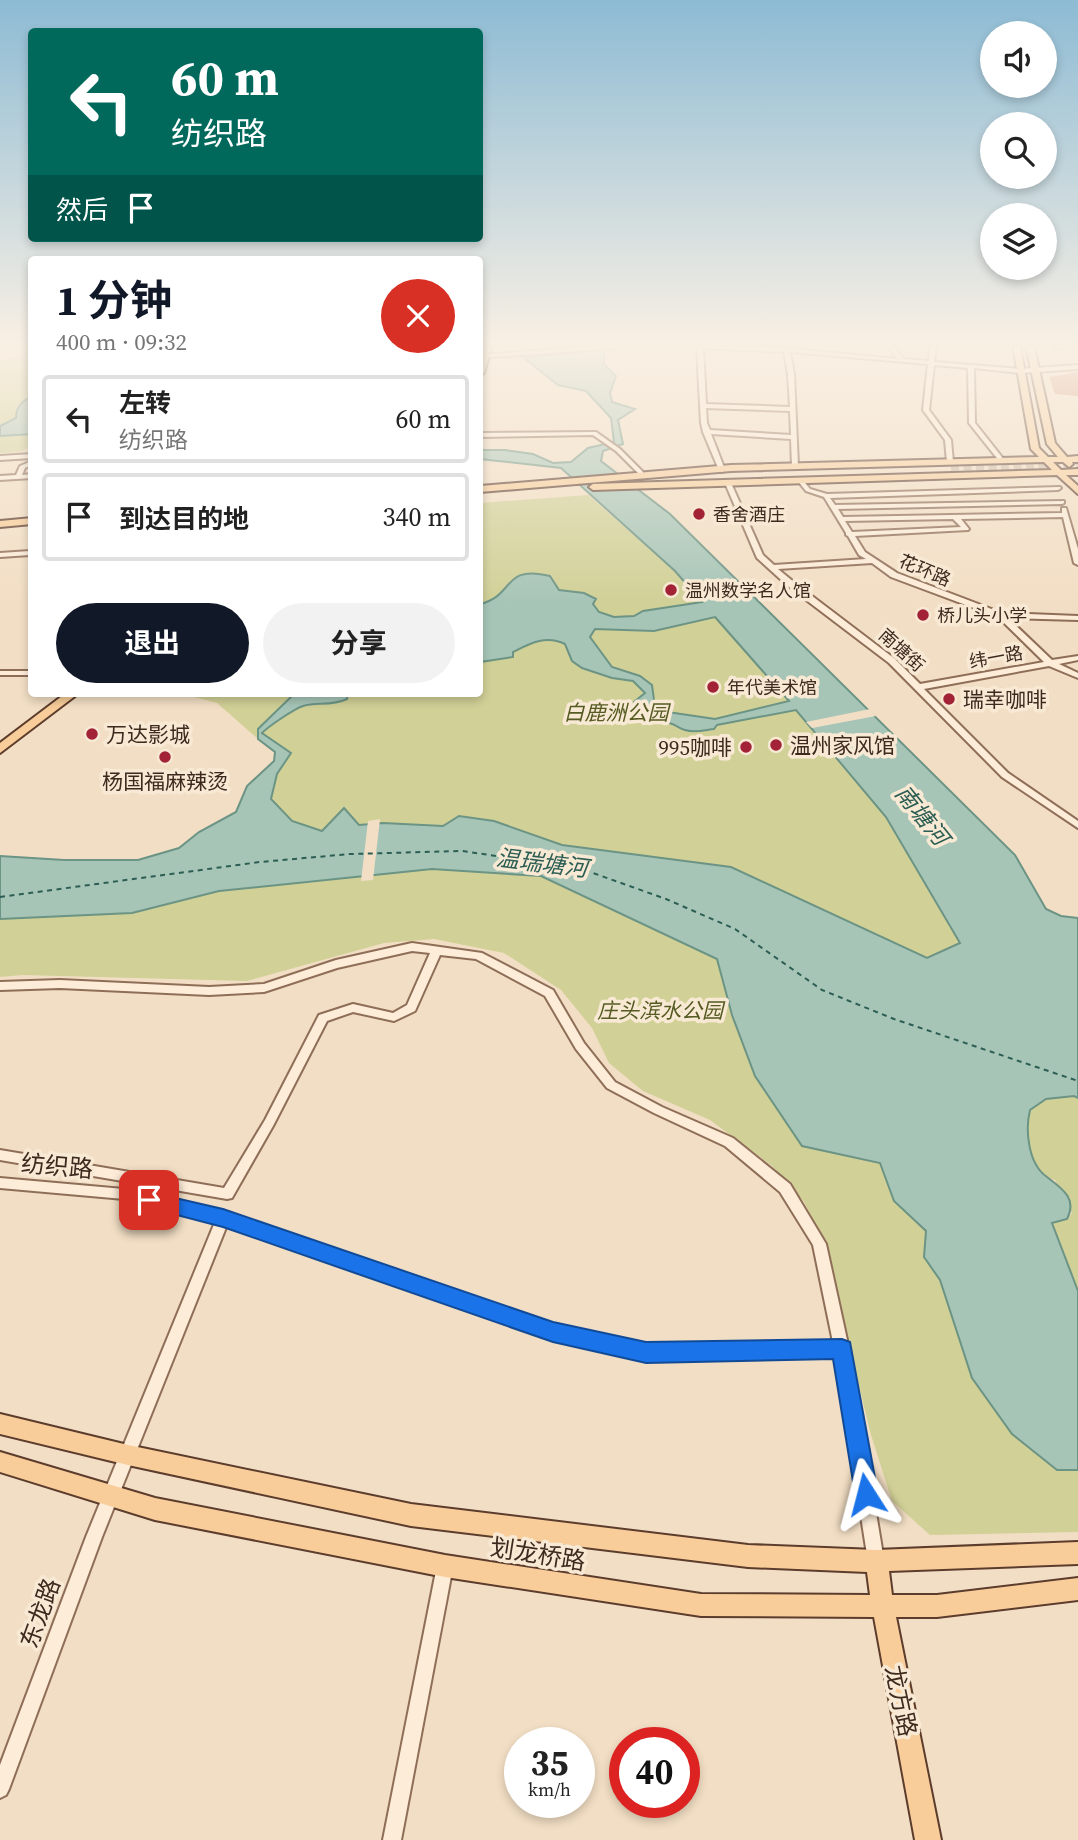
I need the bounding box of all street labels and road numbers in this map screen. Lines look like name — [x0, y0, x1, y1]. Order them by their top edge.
street label: 花环路 — [895, 548, 955, 592]
street label: 南塘街 — [874, 623, 930, 677]
street label: 纬一路 — [967, 640, 1025, 674]
street label: 纺织路 — [20, 1146, 94, 1186]
street label: 划龙桥路 — [488, 1530, 588, 1578]
street label: 东龙路 — [12, 1574, 68, 1652]
street label: 龙方路 — [877, 1662, 925, 1740]

